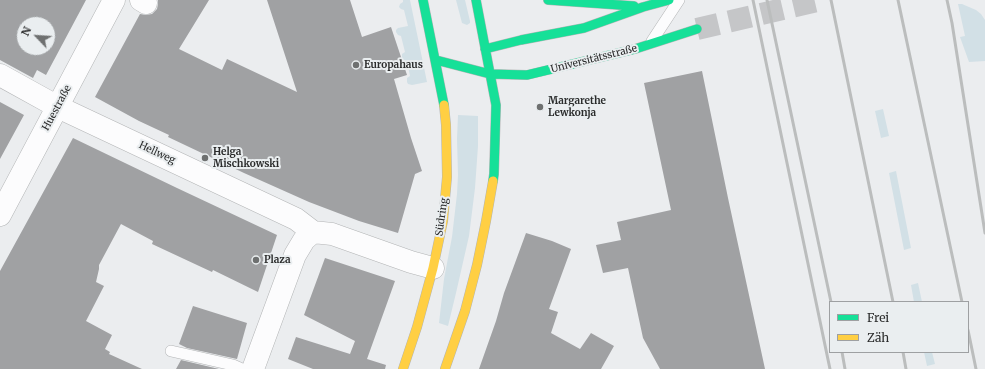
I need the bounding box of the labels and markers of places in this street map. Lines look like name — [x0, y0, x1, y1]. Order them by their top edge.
place label: Europahaus — [364, 59, 423, 71]
marker: Europahaus — [351, 60, 361, 70]
place label: Margarethe Lewkonja — [548, 95, 606, 118]
marker: Margarethe Lewkonja — [535, 102, 545, 112]
place label: Helga Mischkowski — [213, 146, 279, 170]
marker: Helga Mischkowski — [200, 153, 210, 163]
place label: Plaza — [264, 254, 291, 266]
marker: Plaza — [251, 255, 261, 265]

